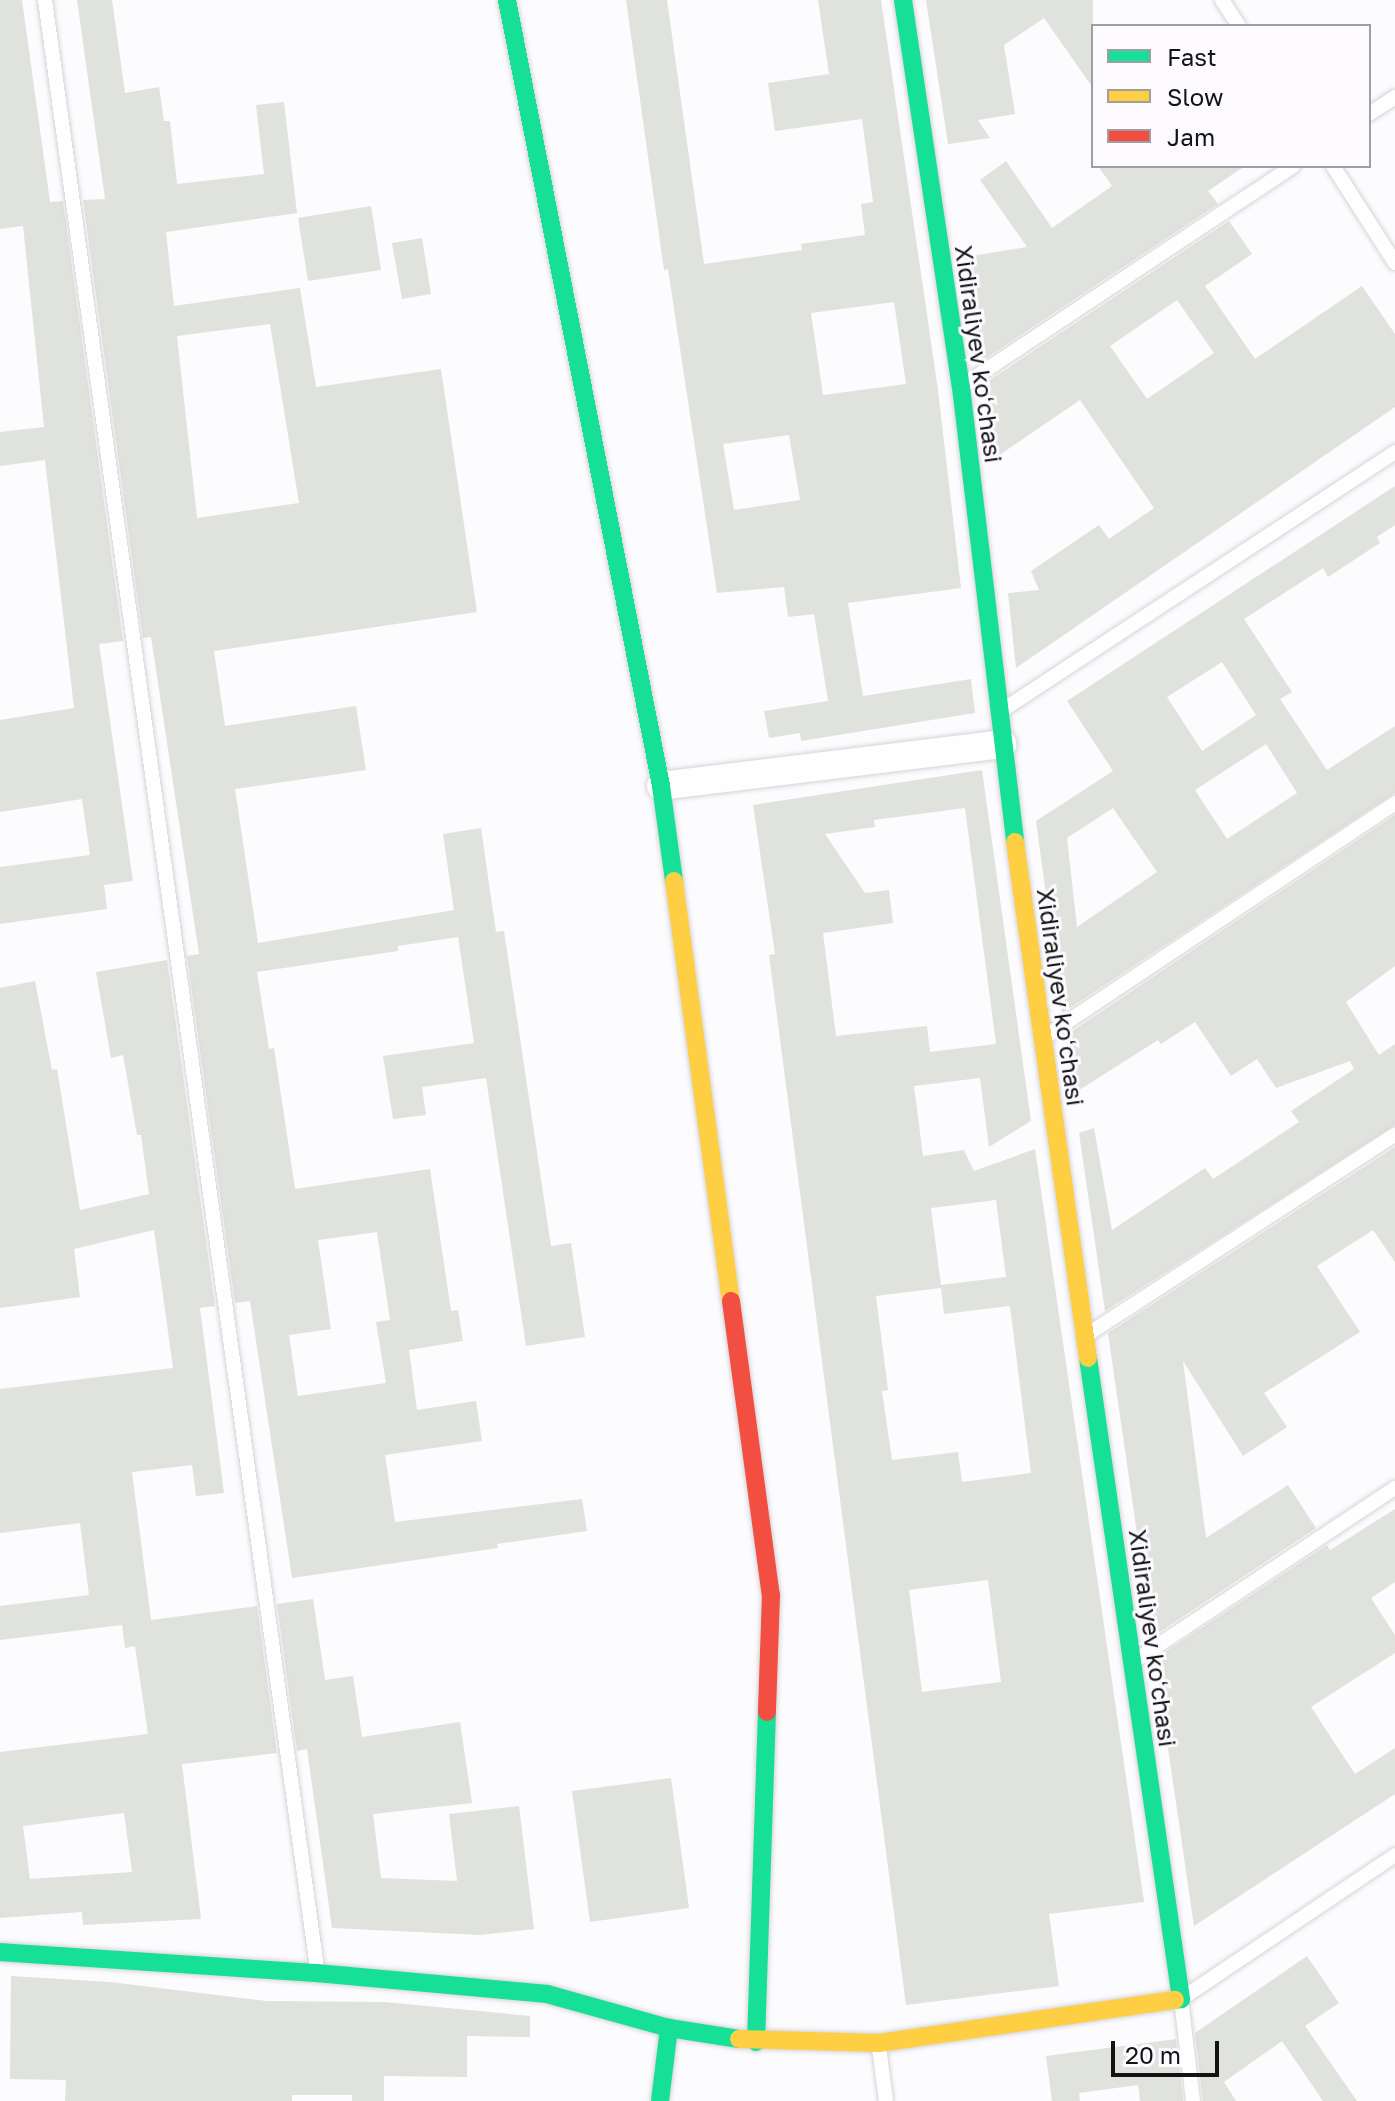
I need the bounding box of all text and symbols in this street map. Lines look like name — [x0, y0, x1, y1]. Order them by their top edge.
legend — [1091, 24, 1371, 168]
text: Fast — [1167, 42, 1217, 71]
text: Slow — [1167, 82, 1223, 111]
text: Jam — [1167, 122, 1215, 151]
street label: Xidiraliyev koʻchasi — [949, 243, 1009, 465]
street label: Xidiraliyev koʻchasi — [1031, 886, 1091, 1108]
street label: Xidiraliyev koʻchasi — [1123, 1527, 1183, 1749]
scale bar — [1115, 2025, 1223, 2075]
text: 20 m — [1125, 2040, 1181, 2069]

